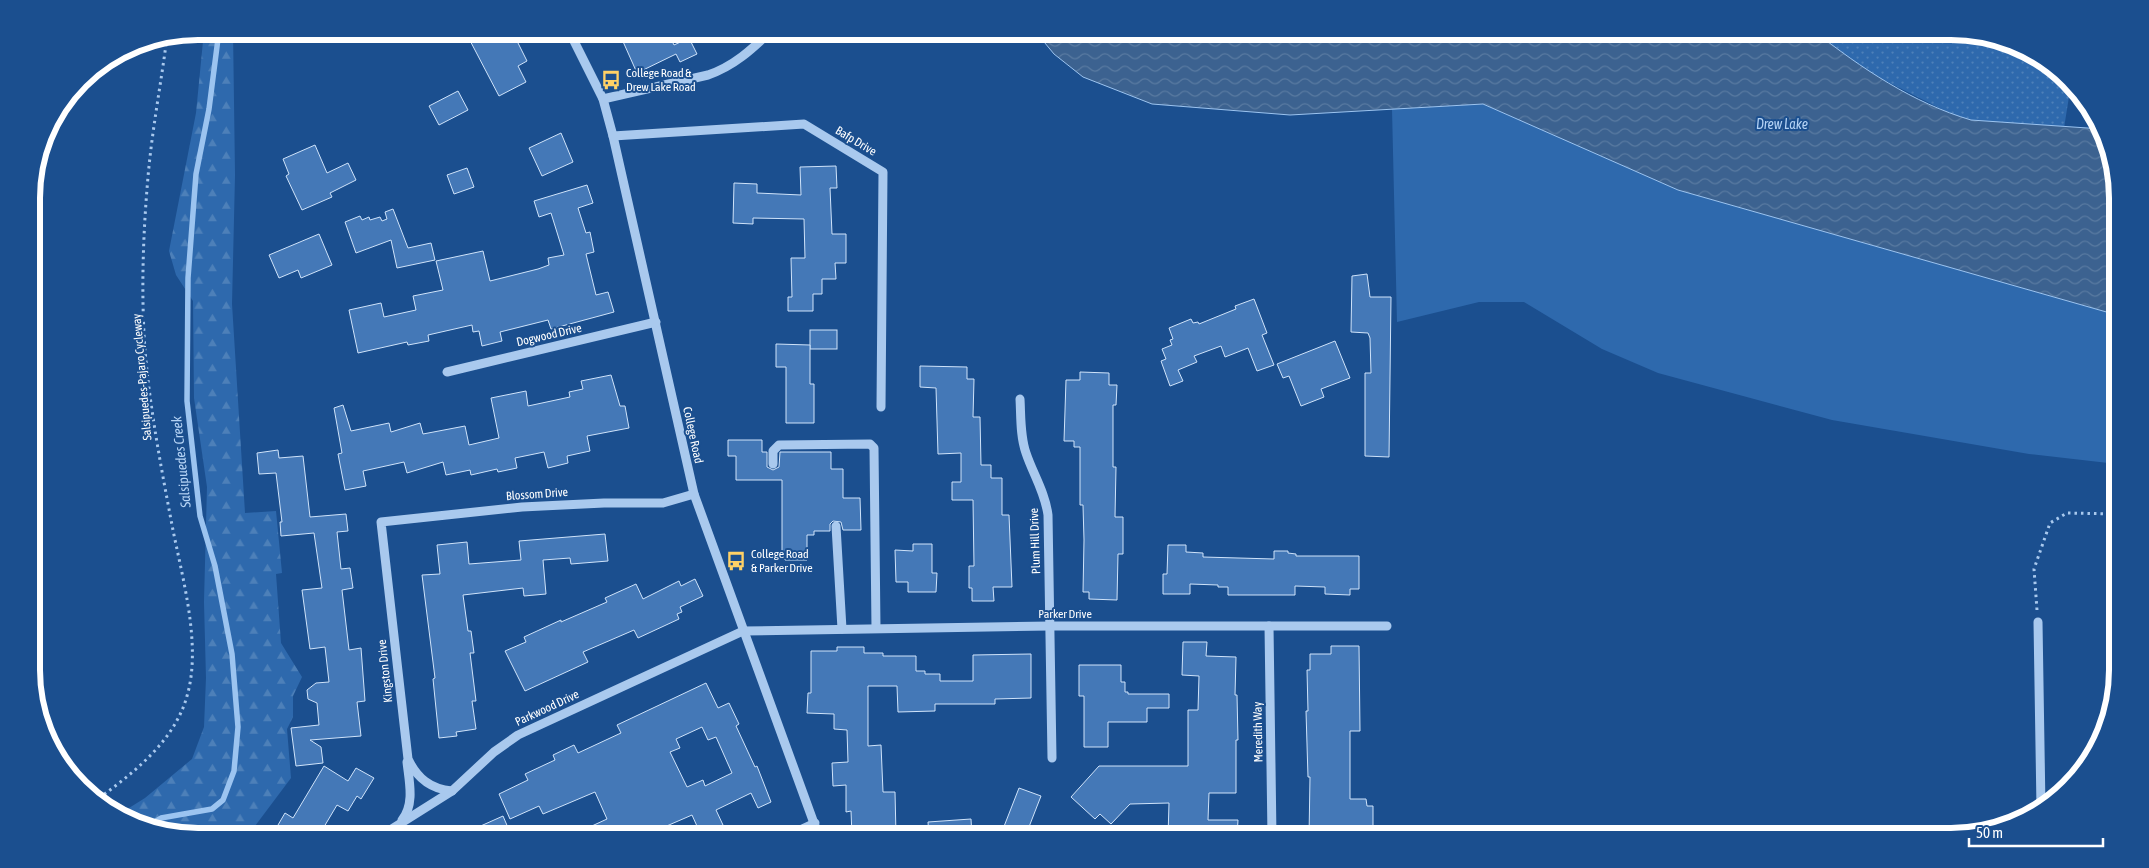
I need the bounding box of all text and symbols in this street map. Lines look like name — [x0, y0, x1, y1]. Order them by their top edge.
place label: College Road & Drew Lake Road — [626, 66, 696, 94]
bus stop icon: College Road & Drew Lake Road — [600, 69, 622, 91]
water label: Drew Lake — [1756, 116, 1808, 132]
street label: Bafp Drive — [833, 123, 879, 159]
street label: Salsipuedes-Pajaro Cycleway — [129, 313, 155, 441]
street label: Dogwood Drive — [515, 321, 583, 349]
street label: College Road — [680, 405, 706, 465]
water label: Salsipuedes Creek — [168, 414, 194, 510]
street label: Blossom Drive — [506, 485, 568, 503]
street label: Plum Hill Drive — [1027, 508, 1043, 574]
place label: College Road & Parker Drive — [751, 547, 813, 575]
bus stop icon: College Road & Parker Drive — [725, 550, 747, 572]
street label: Parker Drive — [1038, 607, 1092, 621]
street label: Kingston Drive — [375, 639, 395, 703]
street label: Parkwood Drive — [513, 687, 581, 729]
street label: Meredith Way — [1250, 702, 1266, 762]
scale bar — [1969, 816, 2103, 848]
text: 50 m — [1976, 824, 2003, 841]

